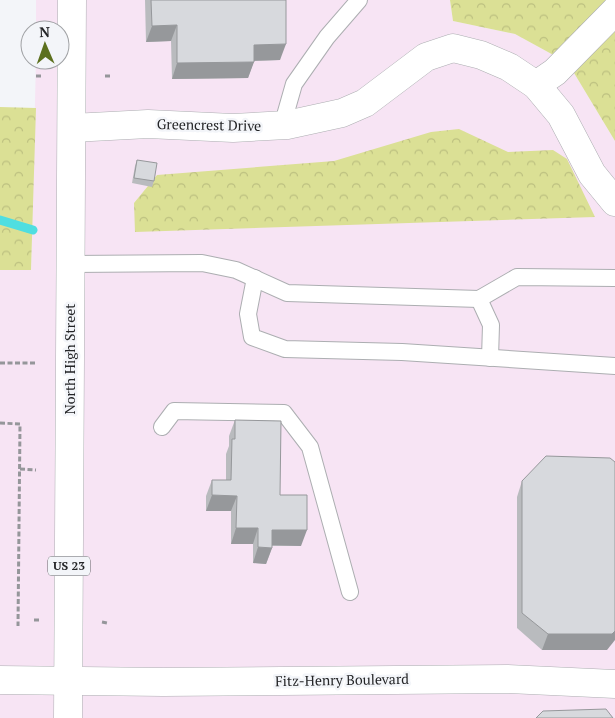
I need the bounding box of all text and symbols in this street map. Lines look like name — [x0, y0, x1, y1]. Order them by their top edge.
north arrow — [20, 20, 70, 70]
text: N — [39, 22, 51, 41]
street label: Greencrest Drive — [157, 114, 261, 135]
street label: North High Street — [60, 303, 79, 414]
road number: US 23 — [48, 556, 90, 576]
street label: Fitz-Henry Boulevard — [275, 669, 409, 690]

